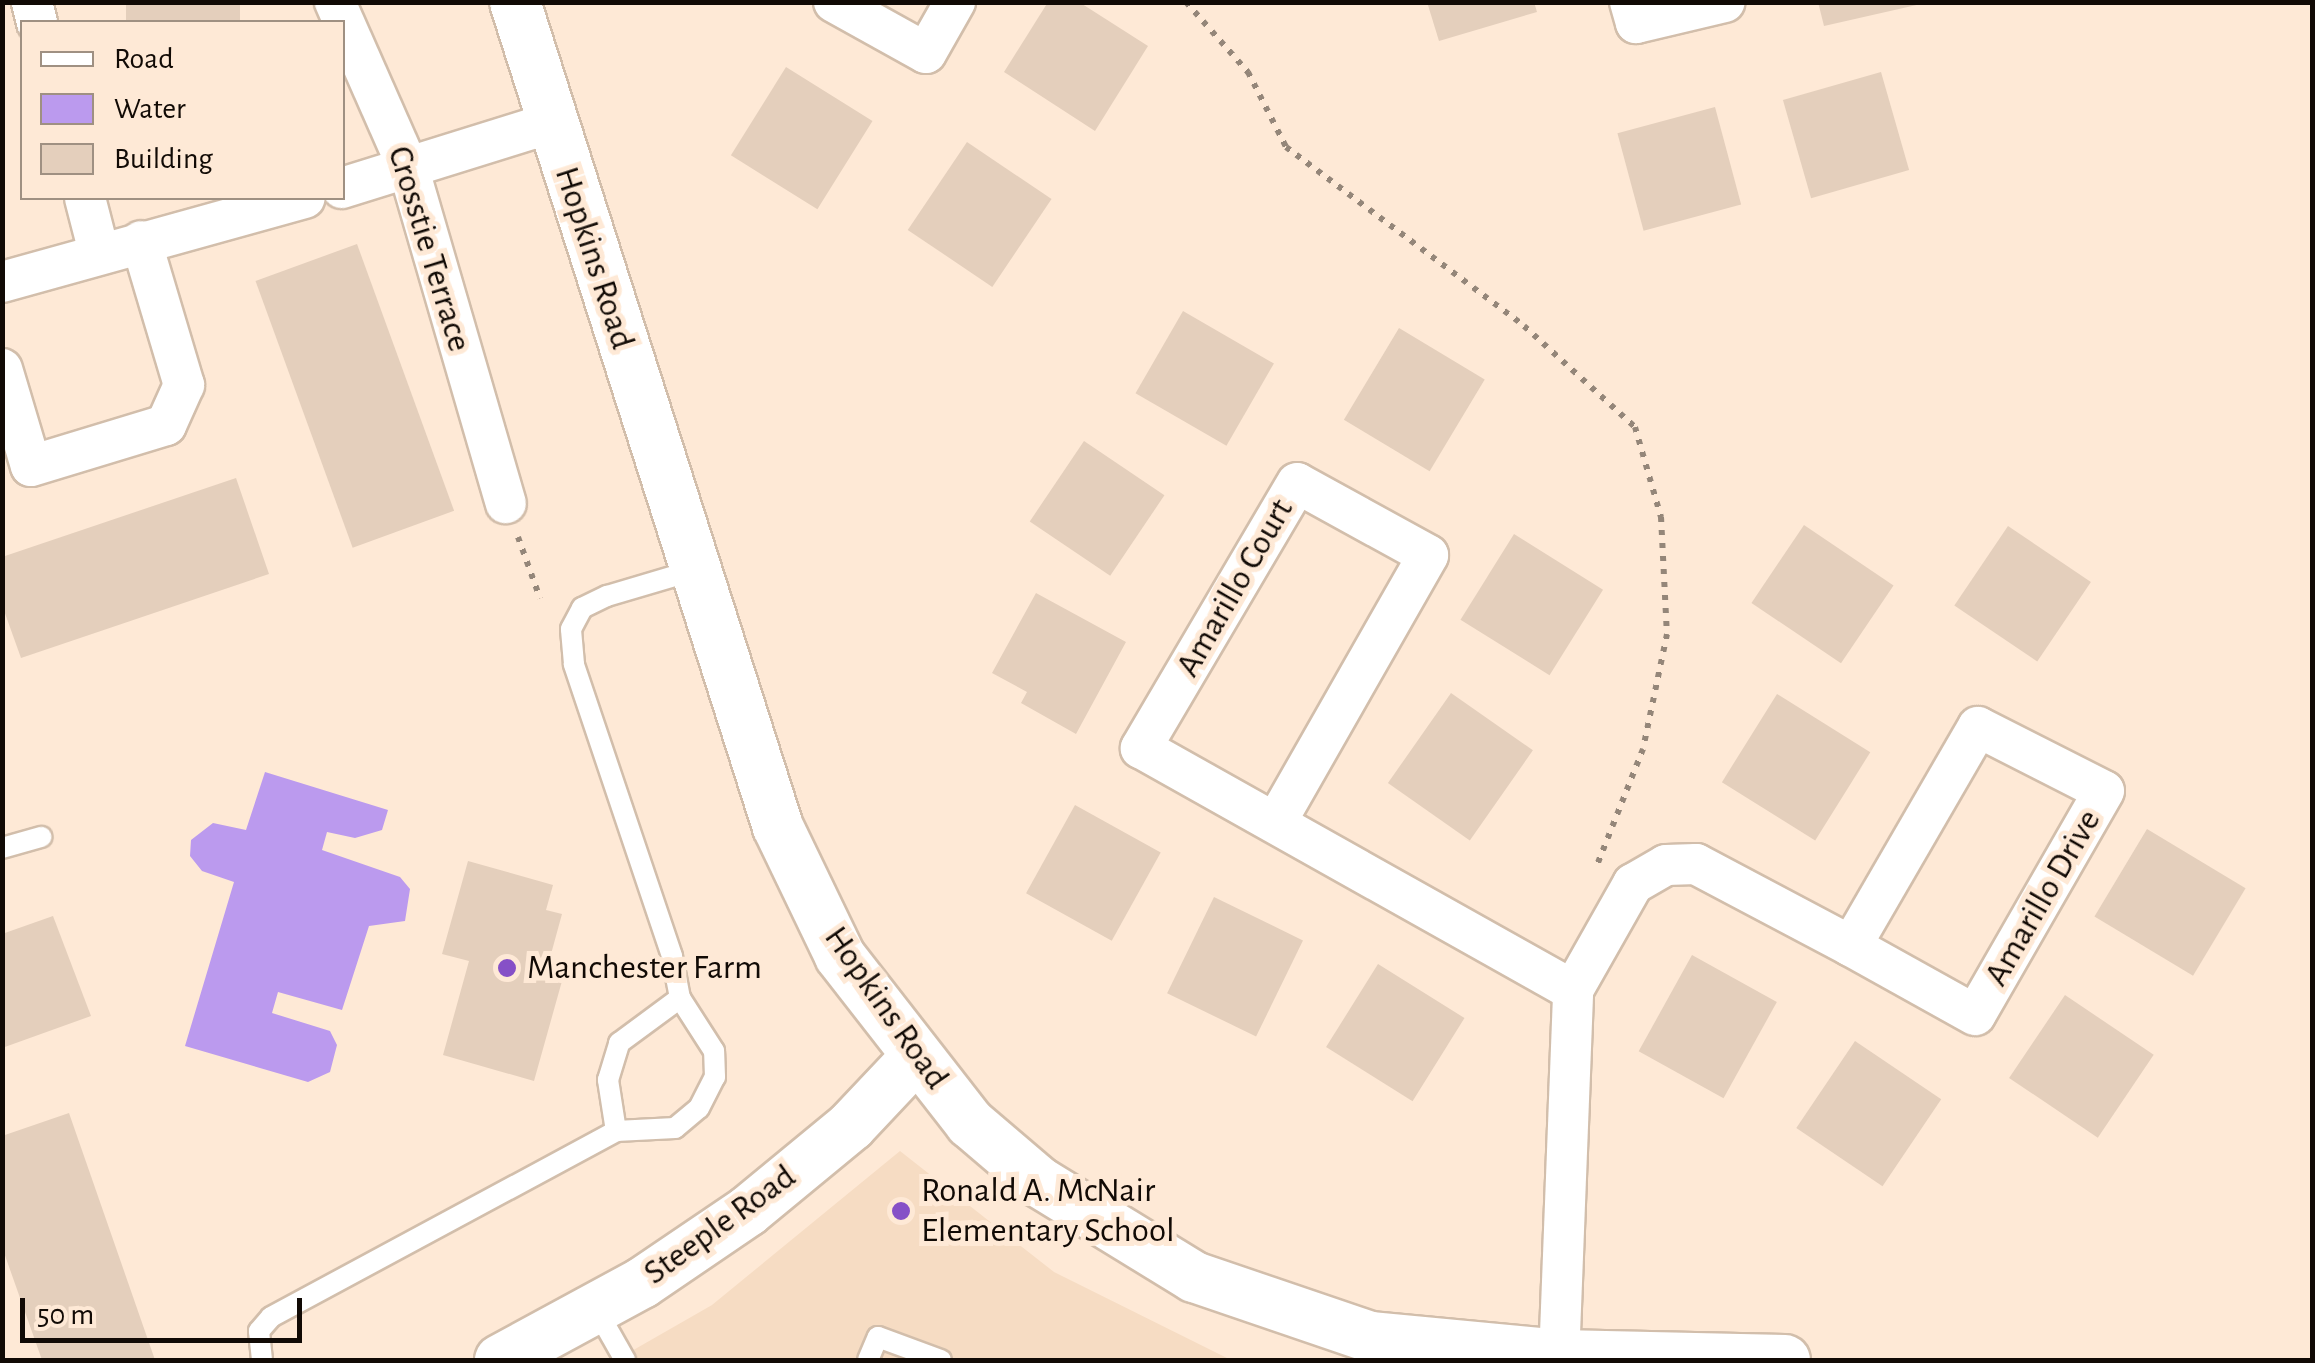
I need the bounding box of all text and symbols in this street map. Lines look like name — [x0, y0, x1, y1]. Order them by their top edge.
legend — [20, 20, 345, 200]
text: Road — [114, 44, 174, 74]
text: Water — [114, 94, 186, 124]
street label: Crosstie Terrace — [378, 141, 480, 357]
text: Building — [114, 144, 213, 174]
street label: Hopkins Road — [545, 162, 643, 354]
street label: Amarillo Court — [1167, 492, 1303, 684]
street label: Amarillo Drive — [1976, 802, 2110, 994]
street label: Hopkins Road — [815, 919, 957, 1097]
place label: Manchester Farm — [527, 947, 762, 989]
marker: Manchester Farm — [496, 957, 518, 979]
street label: Steeple Road — [636, 1156, 804, 1294]
place label: Ronald A. McNair Elementary School — [921, 1170, 1175, 1252]
marker: Ronald A. McNair Elementary School — [890, 1200, 912, 1222]
scale bar — [25, 1278, 308, 1340]
text: 50 m — [37, 1300, 94, 1330]

